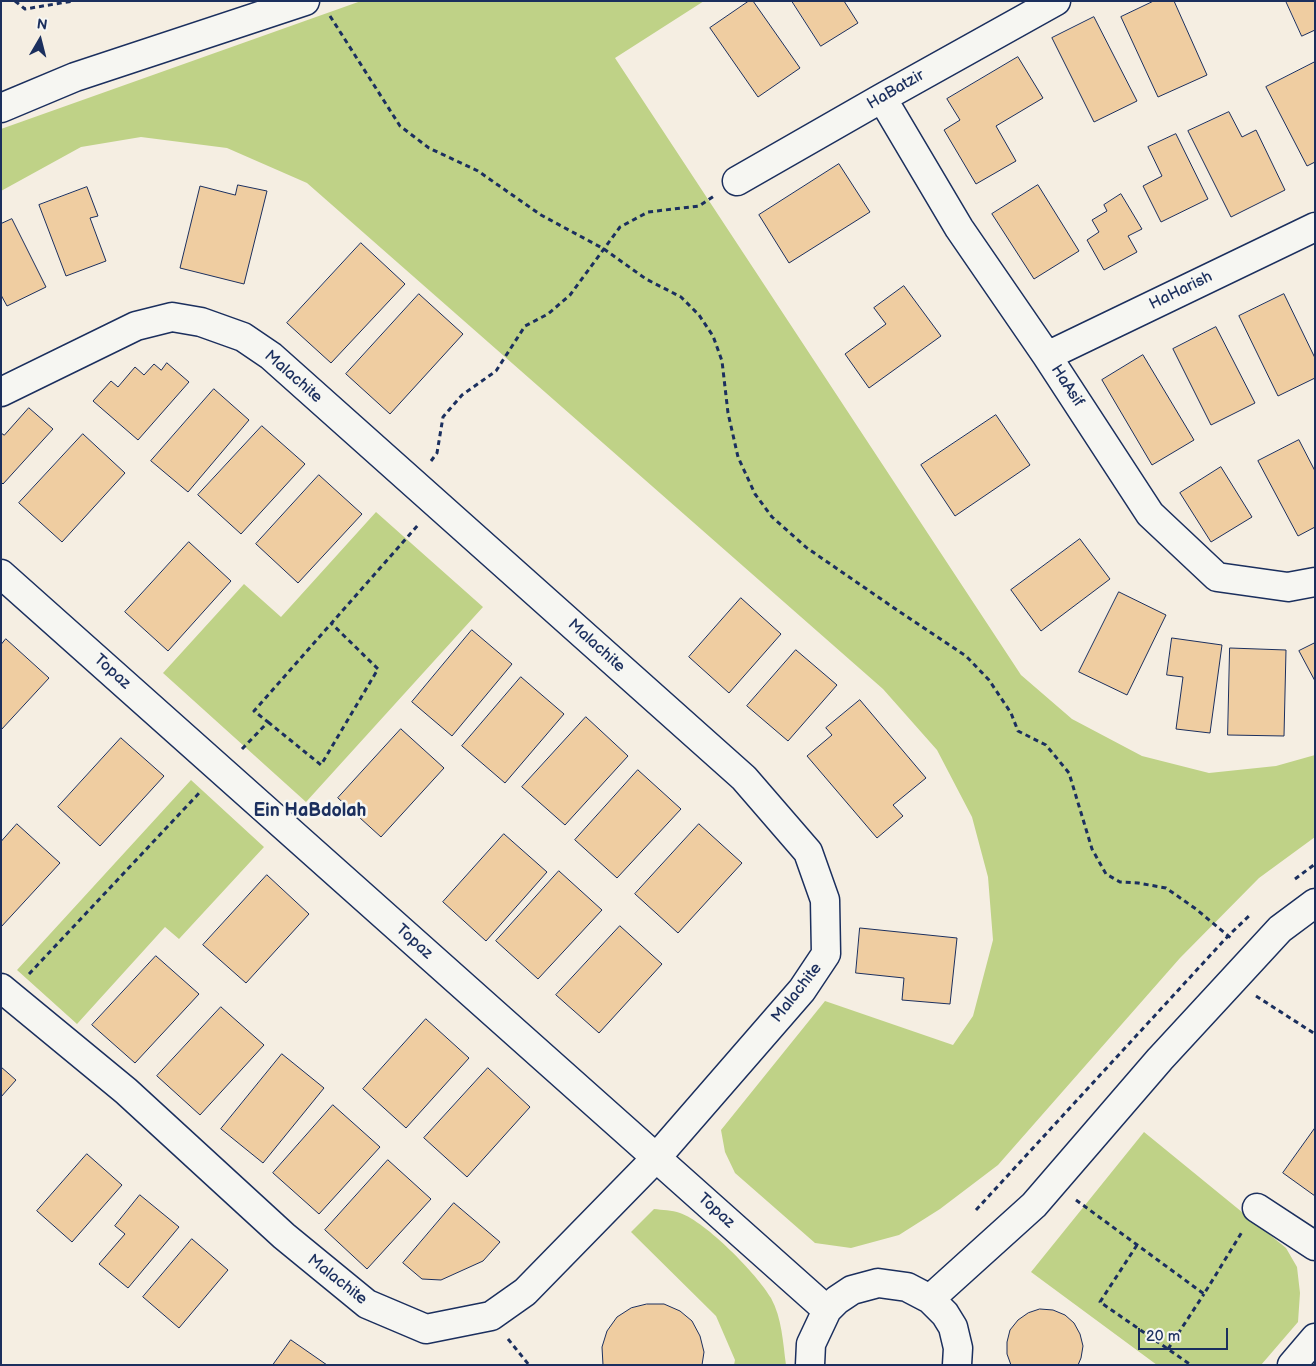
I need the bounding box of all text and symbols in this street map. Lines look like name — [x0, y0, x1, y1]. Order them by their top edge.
north arrow — [15, 15, 65, 65]
text: N — [36, 16, 49, 34]
street label: HaBatzir — [864, 66, 928, 114]
street label: HaHarish — [1146, 268, 1216, 314]
street label: Malachite — [260, 347, 326, 407]
street label: HaAsif — [1046, 361, 1088, 411]
street label: Malachite — [563, 615, 629, 677]
street label: Topaz — [90, 650, 134, 694]
district label: Ein HaBdolah — [254, 800, 366, 822]
street label: Topaz — [392, 920, 436, 964]
street label: Malachite — [768, 959, 826, 1027]
street label: Topaz — [694, 1189, 738, 1233]
street label: Malachite — [303, 1251, 371, 1309]
scale bar — [1141, 1318, 1231, 1350]
text: 20 m — [1146, 1327, 1180, 1346]

